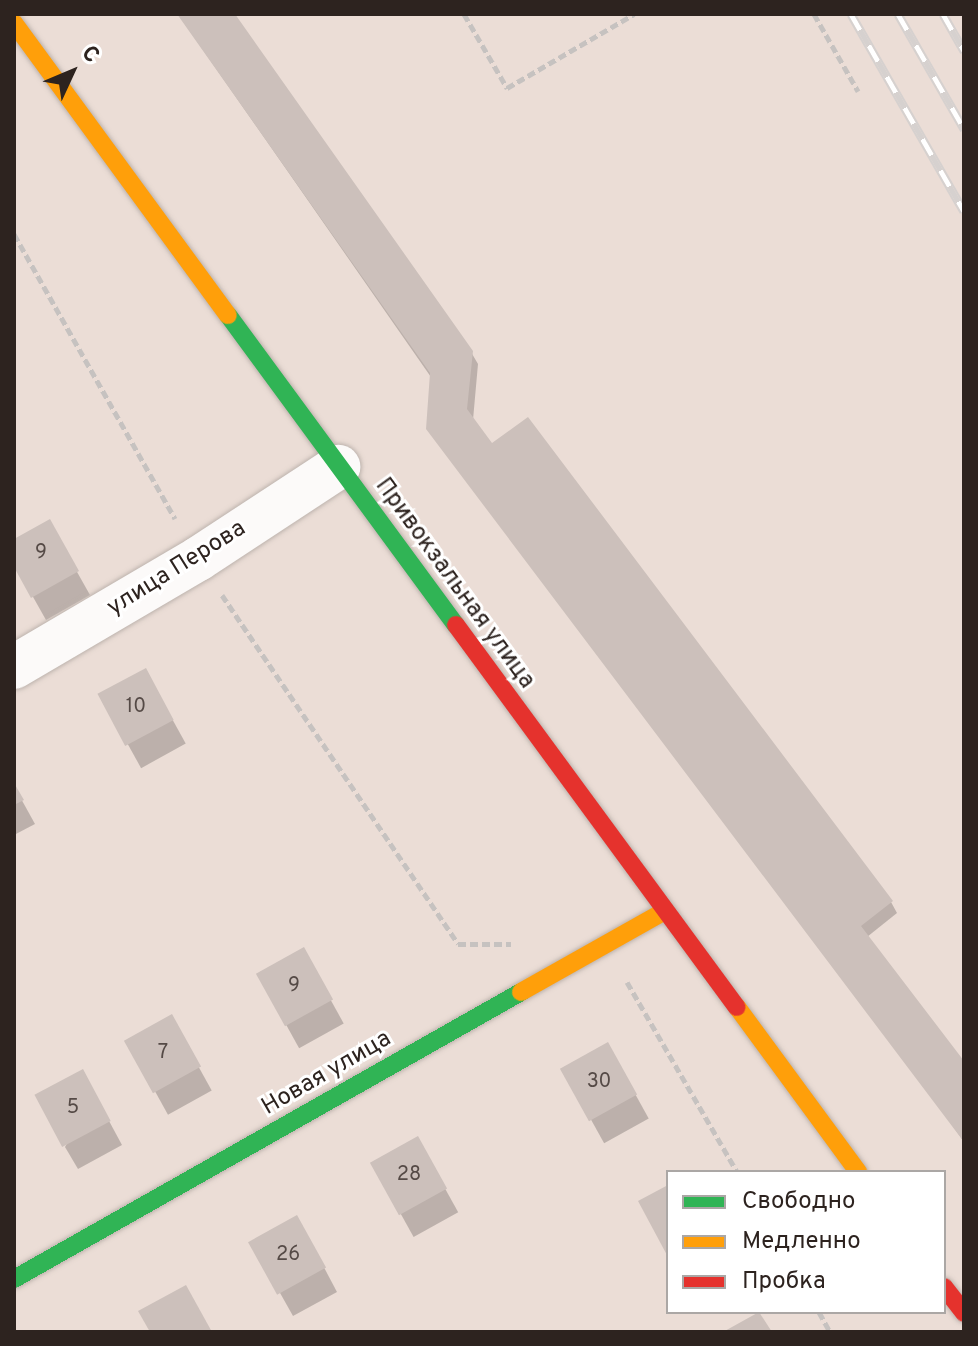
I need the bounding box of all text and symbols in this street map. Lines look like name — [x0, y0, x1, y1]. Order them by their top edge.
north arrow — [32, 32, 112, 112]
text: С — [75, 41, 104, 69]
street label: Привокзальная улица — [368, 473, 540, 695]
street label: улица Перова — [102, 515, 252, 623]
house number: 9 — [35, 541, 47, 565]
house number: 10 — [126, 695, 146, 719]
house number: 9 — [288, 974, 300, 998]
street label: Новая улица — [257, 1025, 397, 1123]
house number: 7 — [158, 1041, 168, 1065]
house number: 30 — [587, 1070, 611, 1094]
house number: 5 — [67, 1096, 79, 1120]
house number: 28 — [397, 1163, 421, 1187]
legend — [666, 1170, 946, 1314]
text: Свободно — [742, 1187, 855, 1217]
text: Медленно — [742, 1227, 861, 1257]
house number: 26 — [276, 1243, 300, 1267]
text: Пробка — [742, 1267, 826, 1297]

